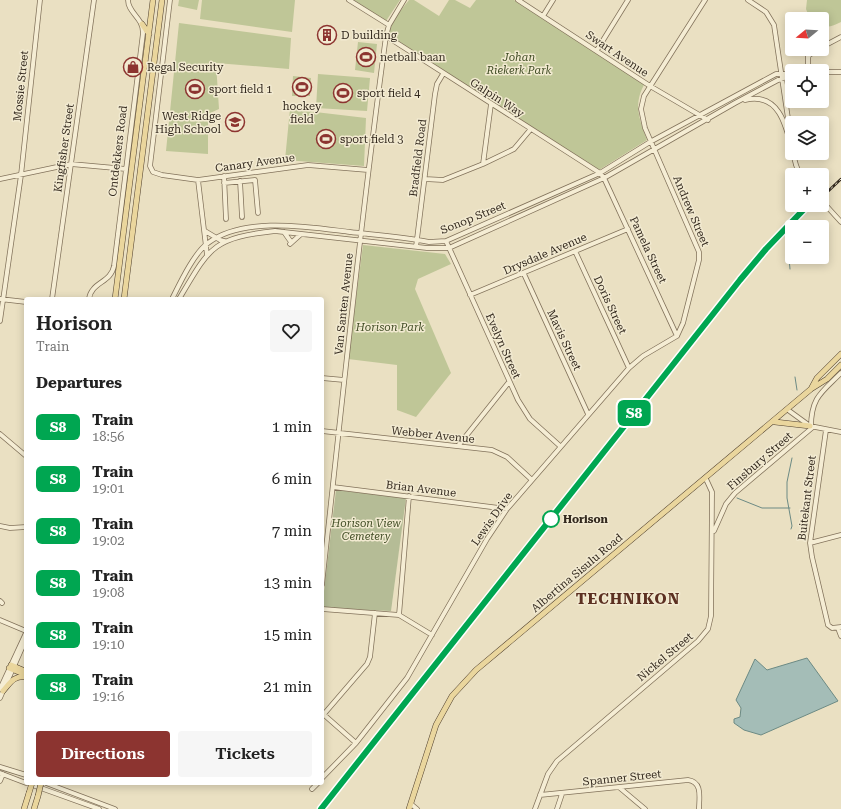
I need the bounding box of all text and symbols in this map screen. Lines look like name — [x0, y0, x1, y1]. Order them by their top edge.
north arrow — [785, 12, 829, 56]
map controls — [785, 12, 829, 264]
building icon: D building — [316, 24, 338, 46]
street label: Swart Avenue — [583, 28, 651, 80]
place label: D building — [341, 29, 398, 42]
sports icon: netball baan — [355, 46, 377, 68]
street label: Mossie Street — [11, 50, 31, 122]
place label: netball baan — [380, 51, 446, 64]
park label: Johan Riekerk Park — [486, 51, 551, 77]
shop icon: Regal Security — [122, 56, 144, 78]
place label: Regal Security — [147, 61, 224, 74]
button: locate — [785, 64, 829, 108]
sports icon: hockey field — [291, 76, 313, 98]
street label: Galpin Way — [468, 76, 527, 120]
sports icon: sport field 1 — [184, 78, 206, 100]
sports icon: sport field 4 — [332, 82, 354, 104]
place label: sport field 1 — [209, 83, 272, 96]
place label: sport field 4 — [357, 87, 421, 100]
place label: hockey field — [282, 100, 322, 126]
street label: Kingfisher Street — [51, 103, 77, 193]
street label: Ontdekkers Road — [106, 105, 130, 197]
place label: West Ridge High School — [155, 110, 222, 136]
school or university icon: West Ridge High School — [224, 111, 246, 133]
button: layers — [785, 116, 829, 160]
street label: Bradfield Road — [407, 118, 429, 198]
sports icon: sport field 3 — [315, 128, 337, 150]
place label: sport field 3 — [340, 133, 403, 146]
street label: Canary Avenue — [214, 151, 296, 175]
button: + — [785, 168, 829, 212]
street label: Andrew Street — [670, 174, 712, 248]
street label: Sonop Street — [439, 199, 507, 237]
street label: Pamela Street — [627, 214, 669, 286]
button: − — [785, 220, 829, 264]
street label: Drysdale Avenue — [501, 231, 589, 277]
street label: Van Santen Avenue — [332, 253, 356, 355]
street label: Doris Street — [591, 274, 629, 336]
street label: Mavis Street — [544, 308, 584, 372]
button: heart — [270, 310, 312, 352]
street label: Evelyn Street — [483, 311, 523, 381]
text: Horison — [36, 312, 112, 335]
park label: Horison Park — [355, 321, 424, 334]
text: Train — [36, 339, 69, 354]
text: Departures — [36, 374, 122, 392]
line badge: S8 — [616, 400, 652, 426]
text: S8 — [626, 405, 642, 421]
text: Train — [92, 411, 133, 429]
text: 1 min — [272, 418, 312, 436]
text: S8 — [50, 419, 66, 435]
street label: Webber Avenue — [391, 424, 475, 446]
text: 18:56 — [92, 429, 124, 444]
street label: Finsbury Street — [725, 429, 795, 493]
street label: Buitekant Street — [795, 455, 819, 541]
text: Train — [92, 463, 133, 481]
text: 6 min — [272, 470, 312, 488]
text: S8 — [50, 471, 66, 487]
street label: Brian Avenue — [385, 478, 457, 500]
text: 19:01 — [92, 481, 124, 496]
street label: Lewis Drive — [469, 490, 515, 548]
marker: Horison — [542, 510, 560, 528]
place label: Horison — [563, 513, 609, 526]
text: Train — [92, 515, 133, 533]
park label: Horison View Cemetery — [330, 517, 401, 543]
text: 7 min — [272, 522, 312, 540]
text: S8 — [50, 523, 66, 539]
street label: Albertina Sisulu Road — [529, 531, 625, 615]
text: 19:02 — [92, 533, 124, 548]
text: Train — [92, 567, 133, 585]
text: 13 min — [263, 574, 312, 592]
text: S8 — [50, 575, 66, 591]
text: 19:08 — [92, 585, 124, 600]
district label: TECHNIKON — [576, 590, 680, 608]
text: Train — [92, 619, 133, 637]
text: 15 min — [263, 626, 312, 644]
text: S8 — [50, 627, 66, 643]
street label: Nickel Street — [634, 630, 696, 684]
text: 19:10 — [92, 637, 124, 652]
text: Train — [92, 671, 133, 689]
text: 21 min — [263, 678, 312, 696]
text: S8 — [50, 679, 66, 695]
text: 19:16 — [92, 689, 124, 704]
button: Directions — [36, 731, 170, 777]
button: Tickets — [178, 731, 312, 777]
street label: Spanner Street — [582, 767, 662, 789]

